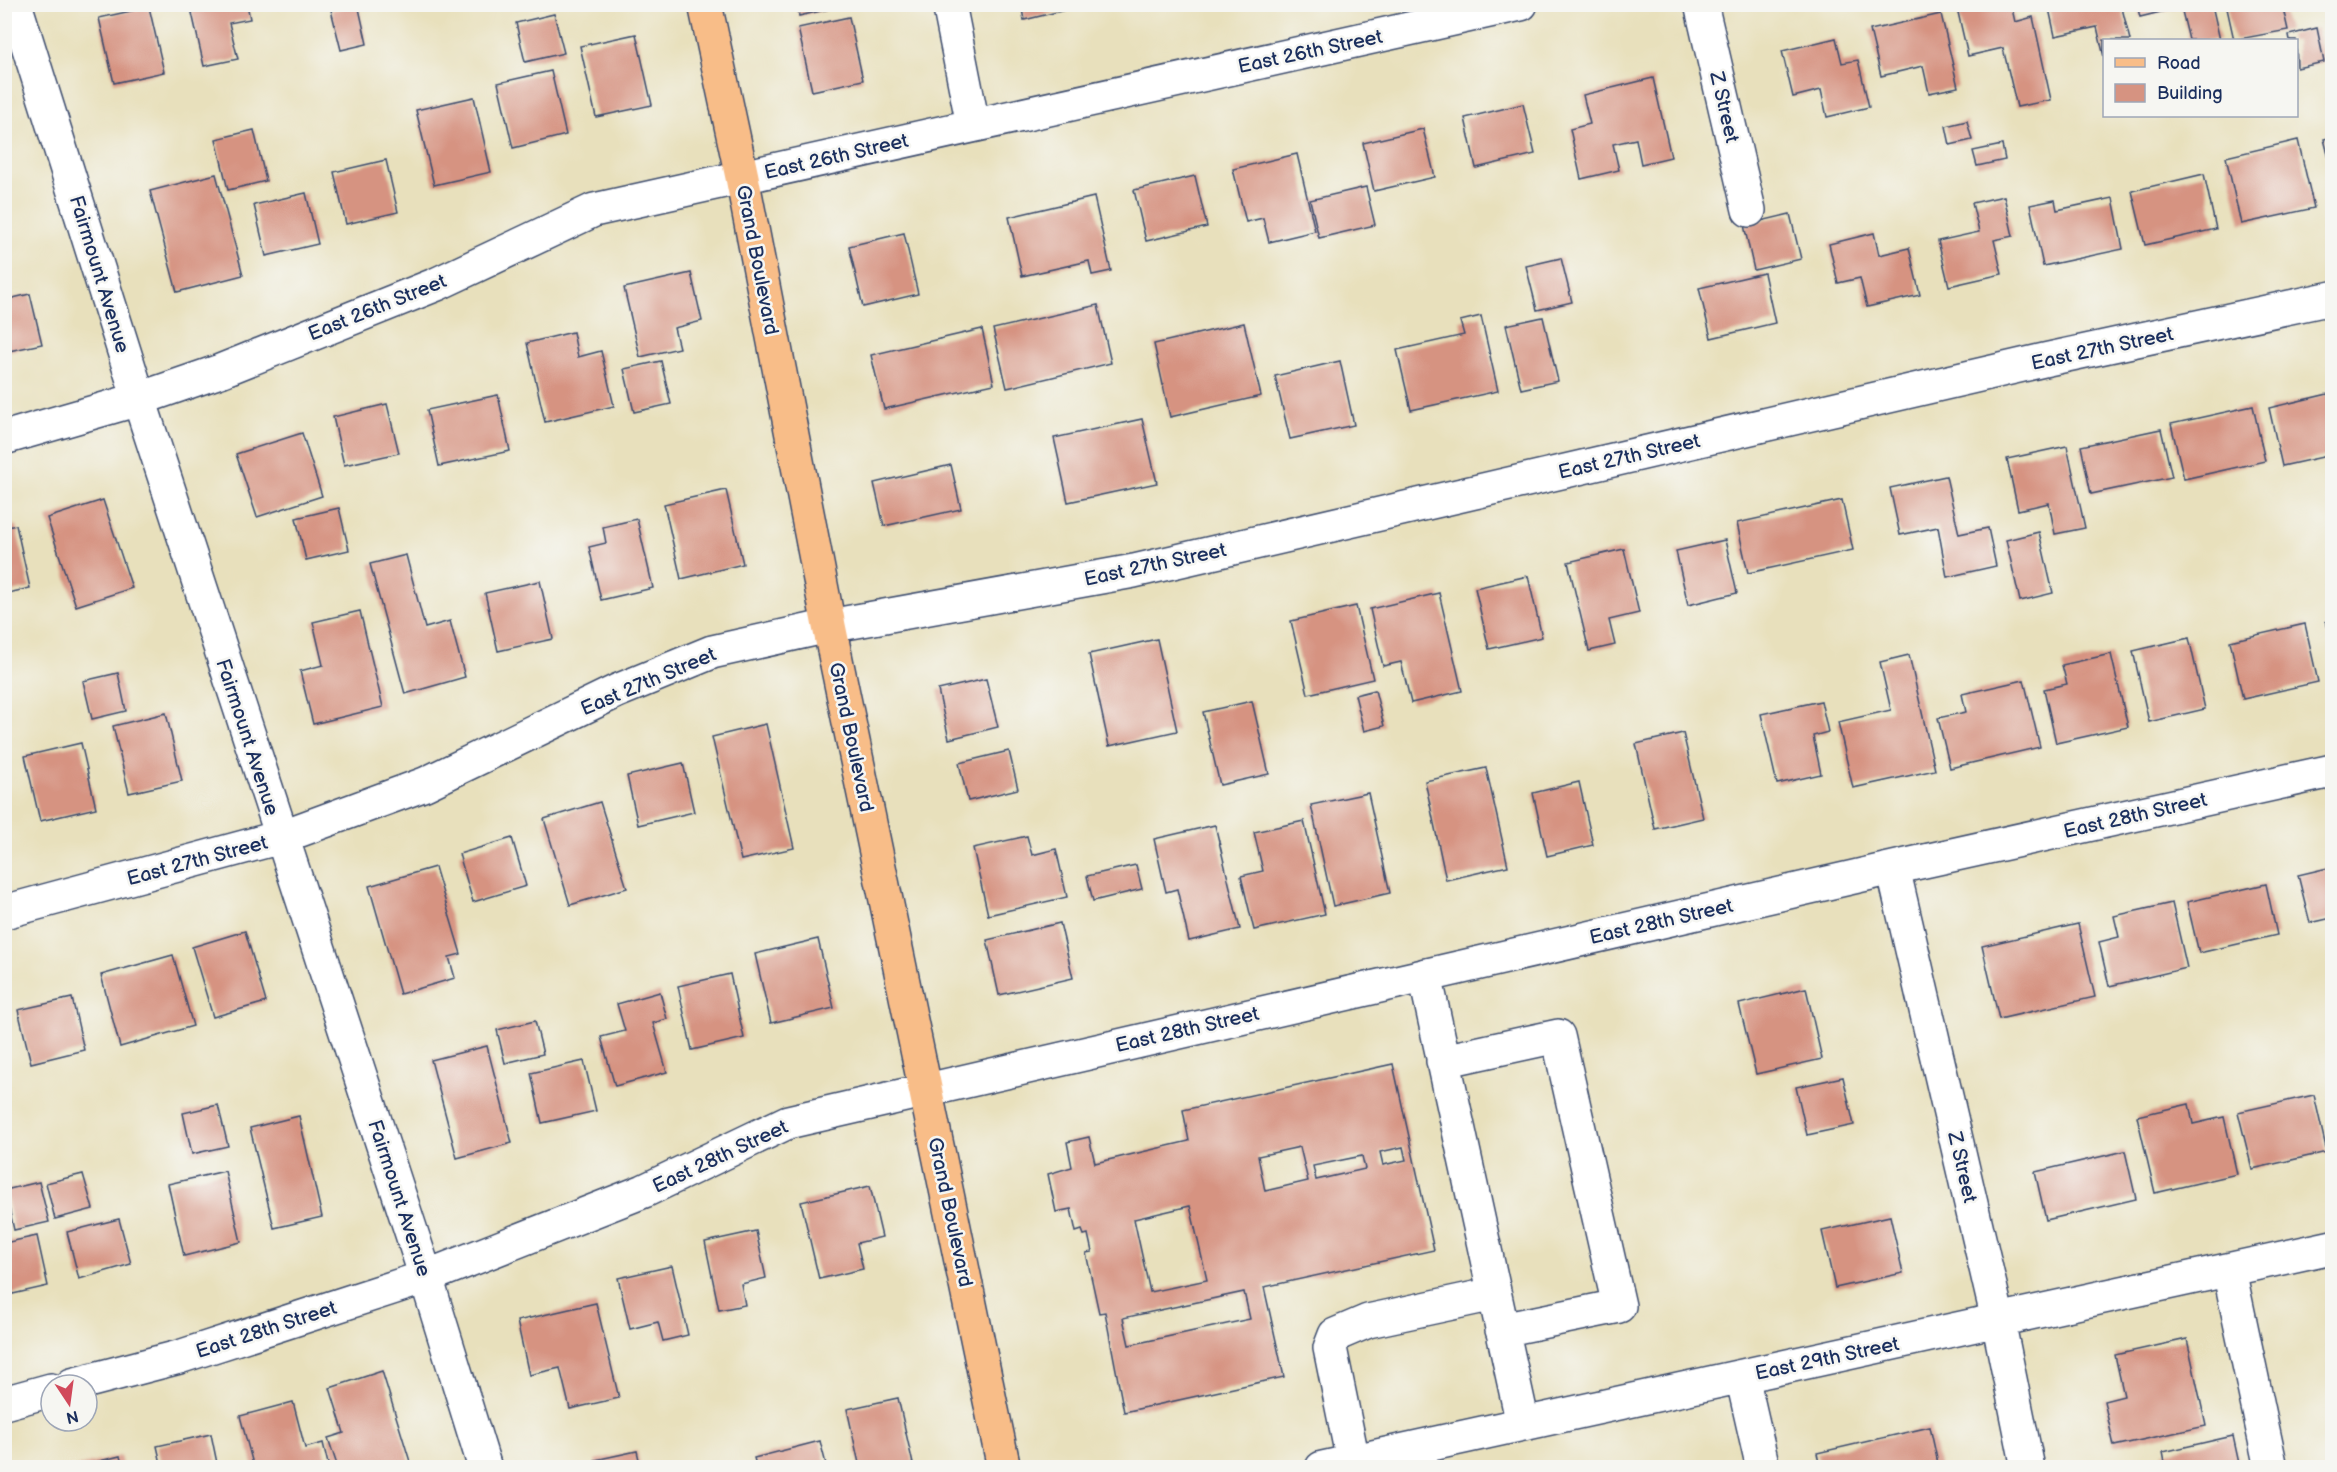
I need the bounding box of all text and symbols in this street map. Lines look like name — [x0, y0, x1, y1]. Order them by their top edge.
street label: East 26th Street — [1236, 25, 1385, 79]
legend — [2103, 39, 2298, 117]
text: Road — [2157, 53, 2201, 74]
street label: Z Street — [1704, 68, 1744, 145]
text: Building — [2157, 83, 2223, 104]
street label: East 26th Street — [762, 129, 911, 185]
street label: Grand Boulevard — [731, 183, 783, 337]
street label: Fairmount Avenue — [64, 193, 134, 356]
street label: East 26th Street — [305, 269, 450, 347]
street label: East 27th Street — [2029, 322, 2175, 376]
street label: East 27th Street — [1556, 429, 1702, 485]
street label: East 27th Street — [1082, 538, 1228, 592]
street label: East 27th Street — [577, 643, 720, 721]
street label: Fairmount Avenue — [210, 656, 284, 819]
street label: Grand Boulevard — [823, 660, 879, 814]
street label: East 28th Street — [2061, 788, 2209, 844]
street label: East 27th Street — [124, 831, 270, 891]
street label: East 28th Street — [1587, 894, 1735, 950]
street label: East 28th Street — [1113, 1002, 1261, 1058]
street label: East 28th Street — [649, 1115, 792, 1199]
street label: Fairmount Avenue — [362, 1117, 436, 1280]
street label: Z Street — [1942, 1128, 1982, 1205]
street label: Grand Boulevard — [922, 1135, 978, 1289]
street label: East 28th Street — [193, 1296, 340, 1364]
street label: East 29th Street — [1753, 1332, 1901, 1386]
north arrow — [39, 1373, 99, 1433]
text: N — [64, 1406, 80, 1427]

